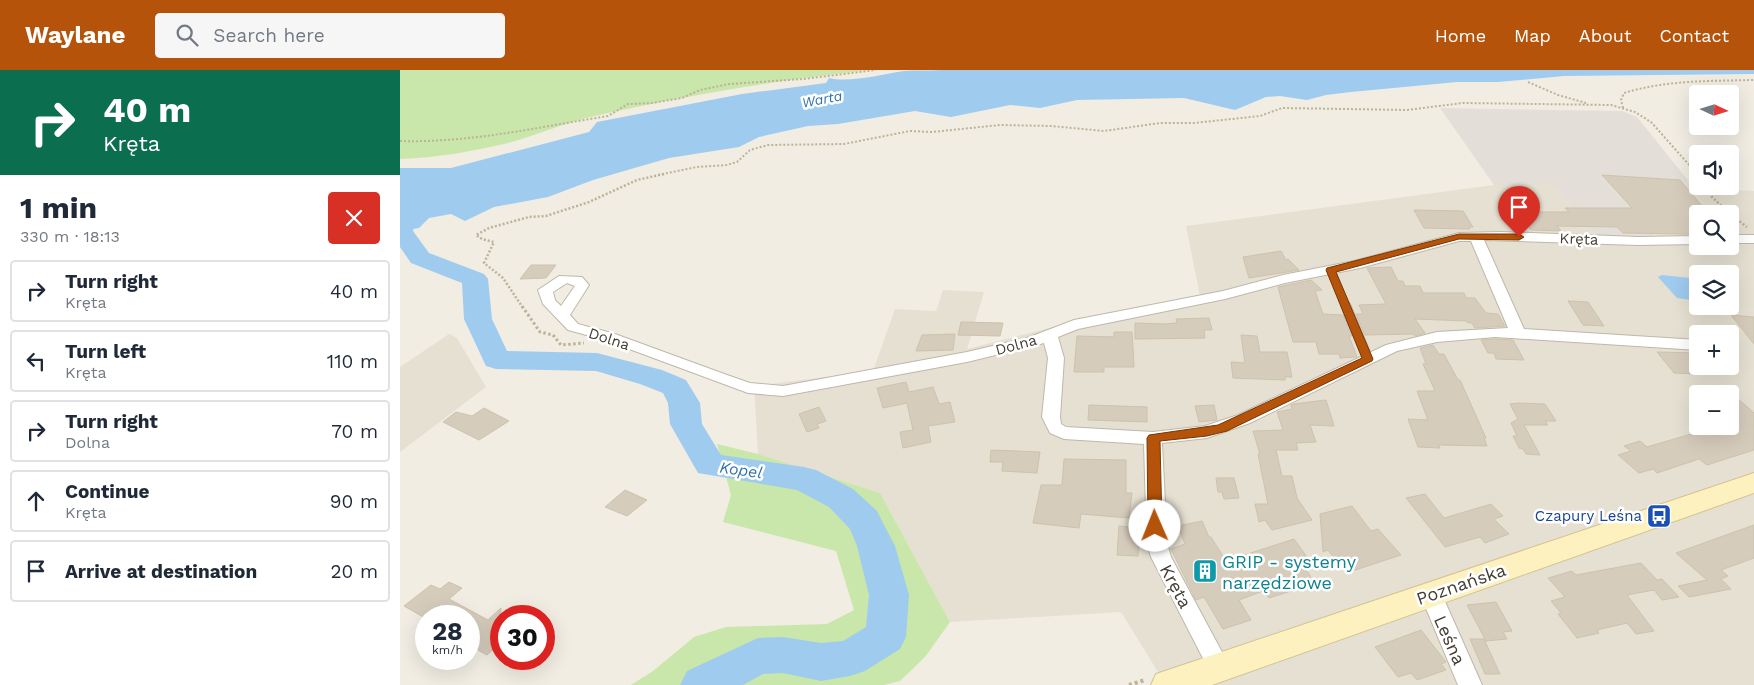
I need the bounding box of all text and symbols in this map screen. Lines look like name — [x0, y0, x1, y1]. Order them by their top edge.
search box — [155, 13, 505, 58]
text: Waylane — [25, 21, 125, 49]
icon: search — [173, 21, 201, 49]
text: Search here — [213, 24, 325, 47]
text: Home — [1435, 25, 1486, 46]
text: Map — [1514, 25, 1551, 46]
text: About — [1579, 25, 1631, 46]
text: Contact — [1659, 25, 1729, 46]
north arrow — [1689, 85, 1739, 135]
map controls — [1689, 85, 1739, 435]
water label: Warta — [801, 87, 844, 111]
text: 40 m — [103, 89, 191, 131]
icon: right — [20, 90, 85, 155]
text: Kręta — [103, 131, 160, 156]
button: sound — [1689, 145, 1739, 195]
pin — [1498, 186, 1540, 237]
text: 1 min — [20, 190, 97, 225]
button: close — [328, 192, 380, 244]
icon: arrive — [1505, 193, 1533, 221]
button: search — [1689, 205, 1739, 255]
text: 330 m · 18:13 — [20, 227, 120, 246]
street label: Kręta — [1559, 229, 1599, 249]
button: layers — [1689, 265, 1739, 315]
text: Turn right — [65, 270, 158, 293]
icon: right — [22, 277, 50, 305]
text: 40 m — [330, 280, 378, 303]
text: Kręta — [65, 293, 107, 312]
street label: Dolna — [586, 324, 632, 354]
button: + — [1689, 325, 1739, 375]
street label: Dolna — [993, 331, 1039, 359]
text: Turn left — [65, 340, 146, 363]
icon: left — [22, 347, 50, 375]
text: 110 m — [327, 350, 378, 373]
text: Kręta — [65, 363, 107, 382]
button: − — [1689, 385, 1739, 435]
text: Turn right — [65, 410, 158, 433]
icon: right — [22, 417, 50, 445]
text: 70 m — [331, 420, 378, 443]
text: Dolna — [65, 433, 110, 452]
water label: Kopel — [718, 458, 764, 482]
text: Continue — [65, 480, 149, 503]
icon: ahead — [22, 487, 50, 515]
text: 90 m — [330, 490, 378, 513]
position arrow — [1128, 499, 1180, 551]
text: Kręta — [65, 503, 107, 522]
bus stop icon: Czapury Leśna — [1646, 503, 1672, 529]
place label: Czapury Leśna — [1535, 507, 1643, 525]
place label: GRIP - systemy narzędziowe — [1222, 551, 1357, 593]
icon: arrive — [22, 557, 50, 585]
building icon: GRIP - systemy narzędziowe — [1192, 558, 1218, 584]
street label: Poznańska — [1413, 559, 1509, 609]
text: Arrive at destination — [65, 560, 257, 583]
text: 20 m — [331, 560, 378, 583]
street label: Kręta — [1156, 560, 1196, 612]
speed limit sign: 30 — [490, 605, 555, 670]
street label: Leśna — [1430, 612, 1470, 668]
text: 28 — [432, 617, 463, 646]
text: km/h — [432, 643, 463, 657]

